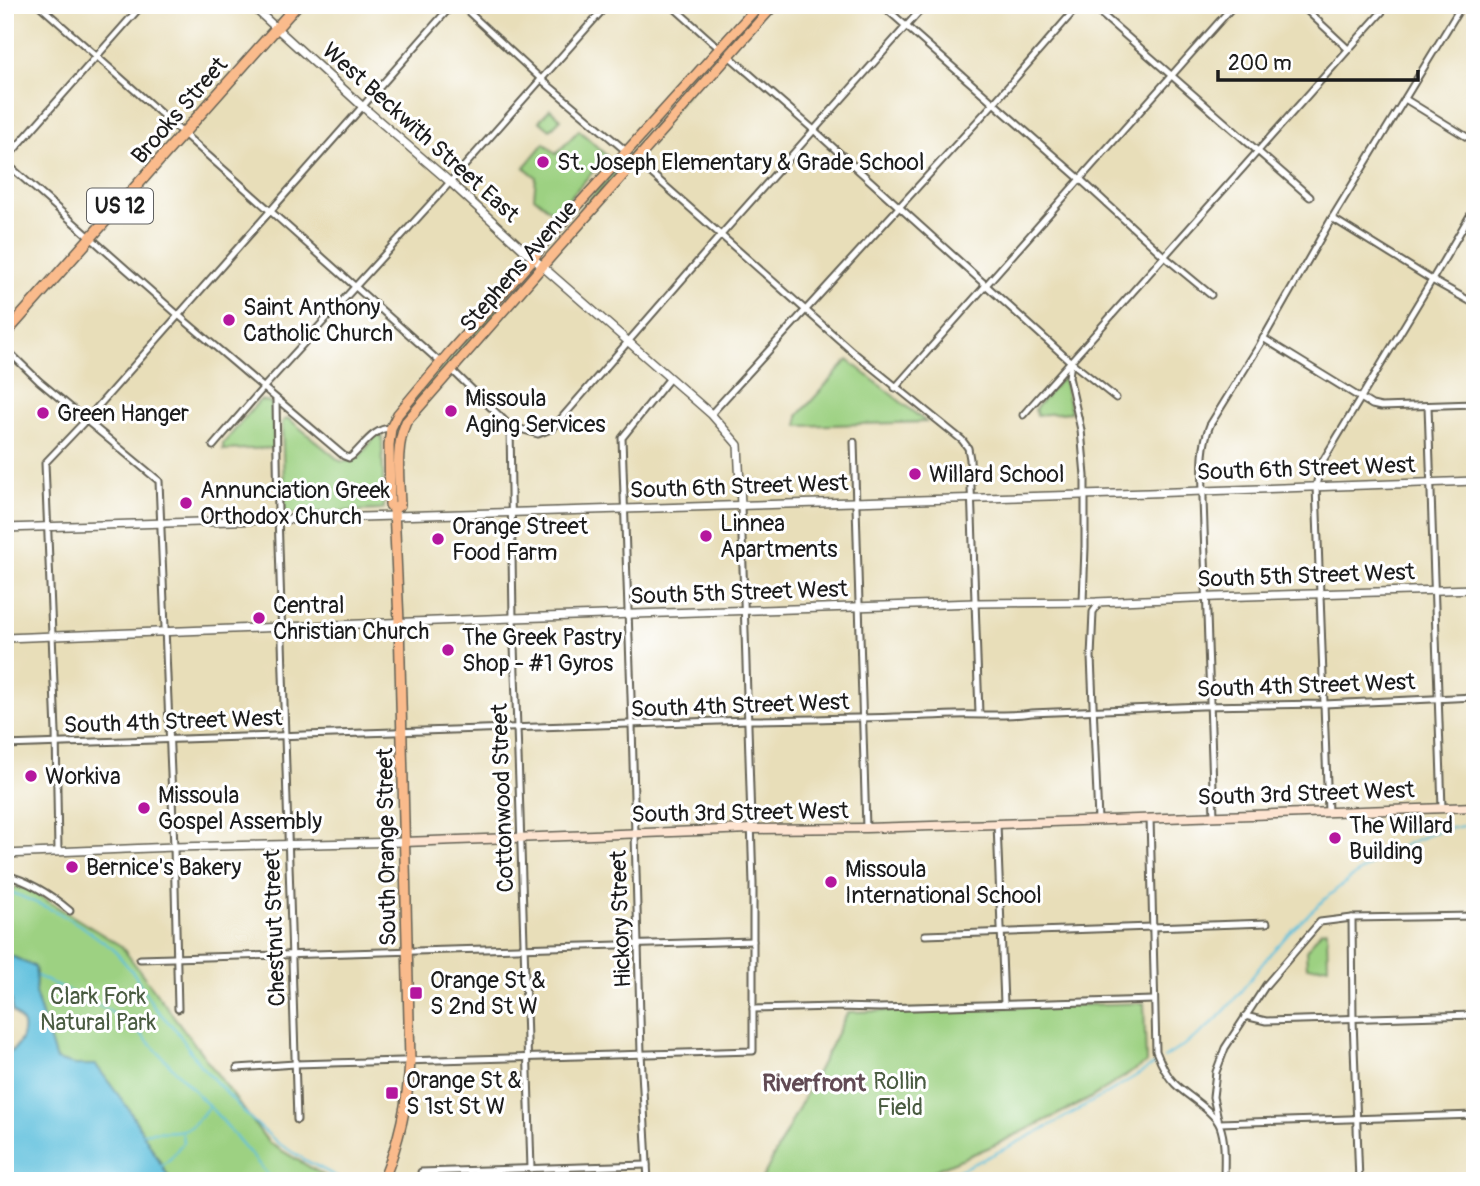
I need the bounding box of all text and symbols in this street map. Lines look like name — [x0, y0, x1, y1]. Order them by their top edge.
street label: West Beckwith Street East — [316, 36, 526, 229]
scale bar — [1218, 38, 1417, 82]
street label: Brooks Street — [125, 50, 234, 170]
text: 200 m — [1228, 50, 1292, 77]
place label: St. Joseph Elementary & Grade School — [557, 148, 924, 177]
marker: St. Joseph Elementary & Grade School — [535, 154, 551, 170]
road number: US 12 — [87, 188, 153, 224]
street label: Stephens Avenue — [453, 194, 584, 338]
place label: Saint Anthony Catholic Church — [243, 293, 393, 348]
marker: Saint Anthony Catholic Church — [221, 312, 237, 328]
place label: Missoula Aging Services — [465, 384, 606, 439]
place label: Green Hanger — [57, 399, 189, 428]
marker: Missoula Aging Services — [443, 403, 459, 419]
marker: Green Hanger — [35, 405, 51, 421]
street label: South 6th Street West — [1196, 450, 1417, 487]
place label: Willard School — [929, 460, 1064, 489]
marker: Willard School — [907, 466, 923, 482]
street label: South 6th Street West — [629, 468, 850, 505]
place label: Annunciation Greek Orthodox Church — [200, 476, 391, 531]
marker: Annunciation Greek Orthodox Church — [178, 495, 194, 511]
place label: Linnea Apartments — [720, 509, 838, 564]
place label: Orange Street Food Farm — [452, 512, 589, 567]
marker: Linnea Apartments — [698, 528, 714, 544]
marker: Orange Street Food Farm — [430, 531, 446, 547]
street label: South 5th Street West — [1197, 557, 1416, 594]
street label: South 5th Street West — [630, 574, 849, 611]
place label: Central Christian Church — [273, 591, 429, 646]
marker: Central Christian Church — [251, 610, 267, 626]
place label: The Greek Pastry Shop - #1 Gyros — [462, 623, 622, 678]
marker: The Greek Pastry Shop - #1 Gyros — [440, 642, 456, 658]
street label: South 4th Street West — [1196, 667, 1417, 704]
street label: South 4th Street West — [630, 687, 851, 724]
street label: Cottonwood Street — [485, 702, 520, 893]
street label: South 4th Street West — [63, 703, 284, 740]
street label: South Orange Street — [370, 747, 403, 946]
place label: Workiva — [45, 762, 121, 791]
marker: Workiva — [23, 768, 39, 784]
street label: South 3rd Street West — [1197, 775, 1416, 812]
place label: Missoula Gospel Assembly — [158, 781, 322, 836]
street label: South 3rd Street West — [631, 796, 850, 829]
marker: Missoula Gospel Assembly — [136, 800, 152, 816]
place label: The Willard Building — [1349, 811, 1453, 866]
marker: The Willard Building — [1327, 830, 1343, 846]
street label: Chestnut Street — [257, 848, 292, 1007]
street label: Hickory Street — [604, 849, 637, 988]
place label: Bernice's Bakery — [86, 853, 241, 882]
place label: Missoula International School — [845, 855, 1042, 910]
marker: Bernice's Bakery — [64, 859, 80, 875]
marker: Missoula International School — [823, 874, 839, 890]
place label: Orange St & S 2nd St W — [430, 966, 546, 1021]
park label: Clark Fork Natural Park — [40, 982, 156, 1037]
marker: Orange St & S 2nd St W — [408, 985, 424, 1001]
place label: Orange St & S 1st St W — [406, 1066, 522, 1121]
park label: Rollin Field — [873, 1067, 927, 1122]
district label: Riverfront — [762, 1069, 867, 1098]
marker: Orange St & S 1st St W — [384, 1085, 400, 1101]

